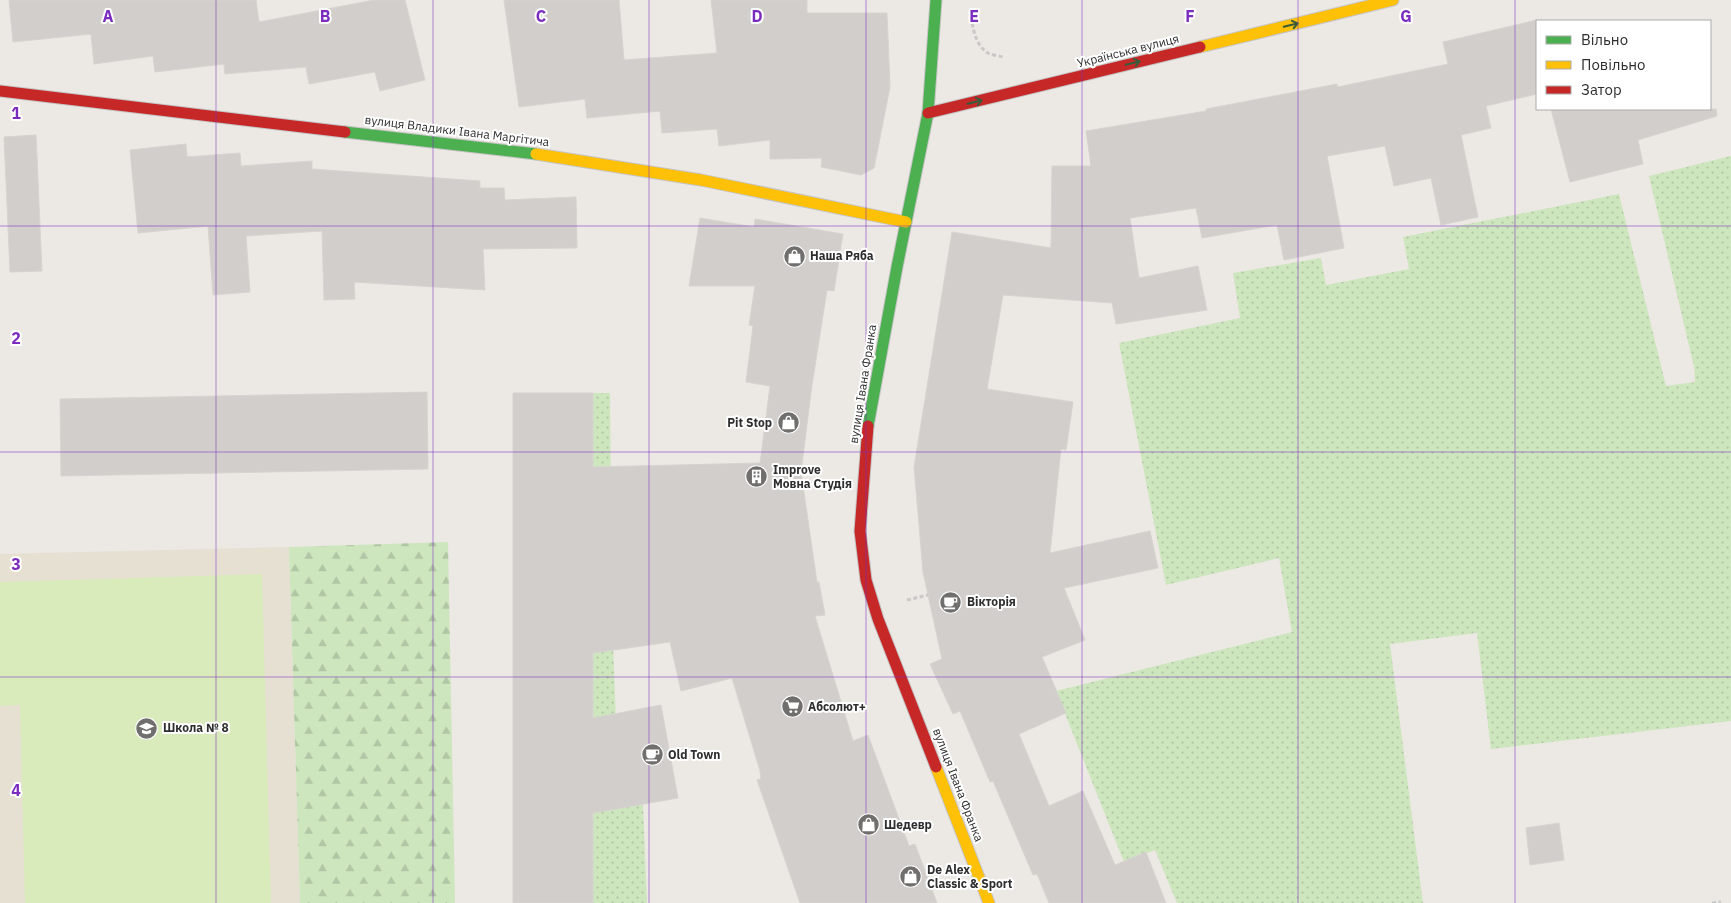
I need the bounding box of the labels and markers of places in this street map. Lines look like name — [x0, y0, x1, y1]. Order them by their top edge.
shop icon: Наша Ряба — [782, 244, 806, 268]
place label: Наша Ряба — [810, 248, 874, 263]
shop icon: Pit Stop — [776, 411, 800, 435]
place label: Pit Stop — [727, 415, 772, 430]
place label: Improve Мовна Студія — [773, 462, 852, 491]
building icon: Improve Мовна Студія — [745, 465, 769, 489]
cafe icon: Вікторія — [939, 590, 963, 614]
place label: Вікторія — [967, 594, 1016, 609]
supermarket icon: Абсолют+ — [780, 695, 804, 719]
place label: Абсолют+ — [808, 699, 866, 714]
school or university icon: Школа № 8 — [135, 716, 159, 740]
place label: Школа № 8 — [163, 720, 229, 735]
cafe icon: Old Town — [640, 743, 664, 767]
place label: Old Town — [668, 747, 720, 762]
shop icon: Шедевр — [856, 813, 880, 837]
place label: Шедевр — [884, 817, 932, 832]
place label: De Alex Classic & Sport — [927, 862, 1013, 891]
shop icon: De Alex Classic & Sport — [899, 865, 923, 889]

